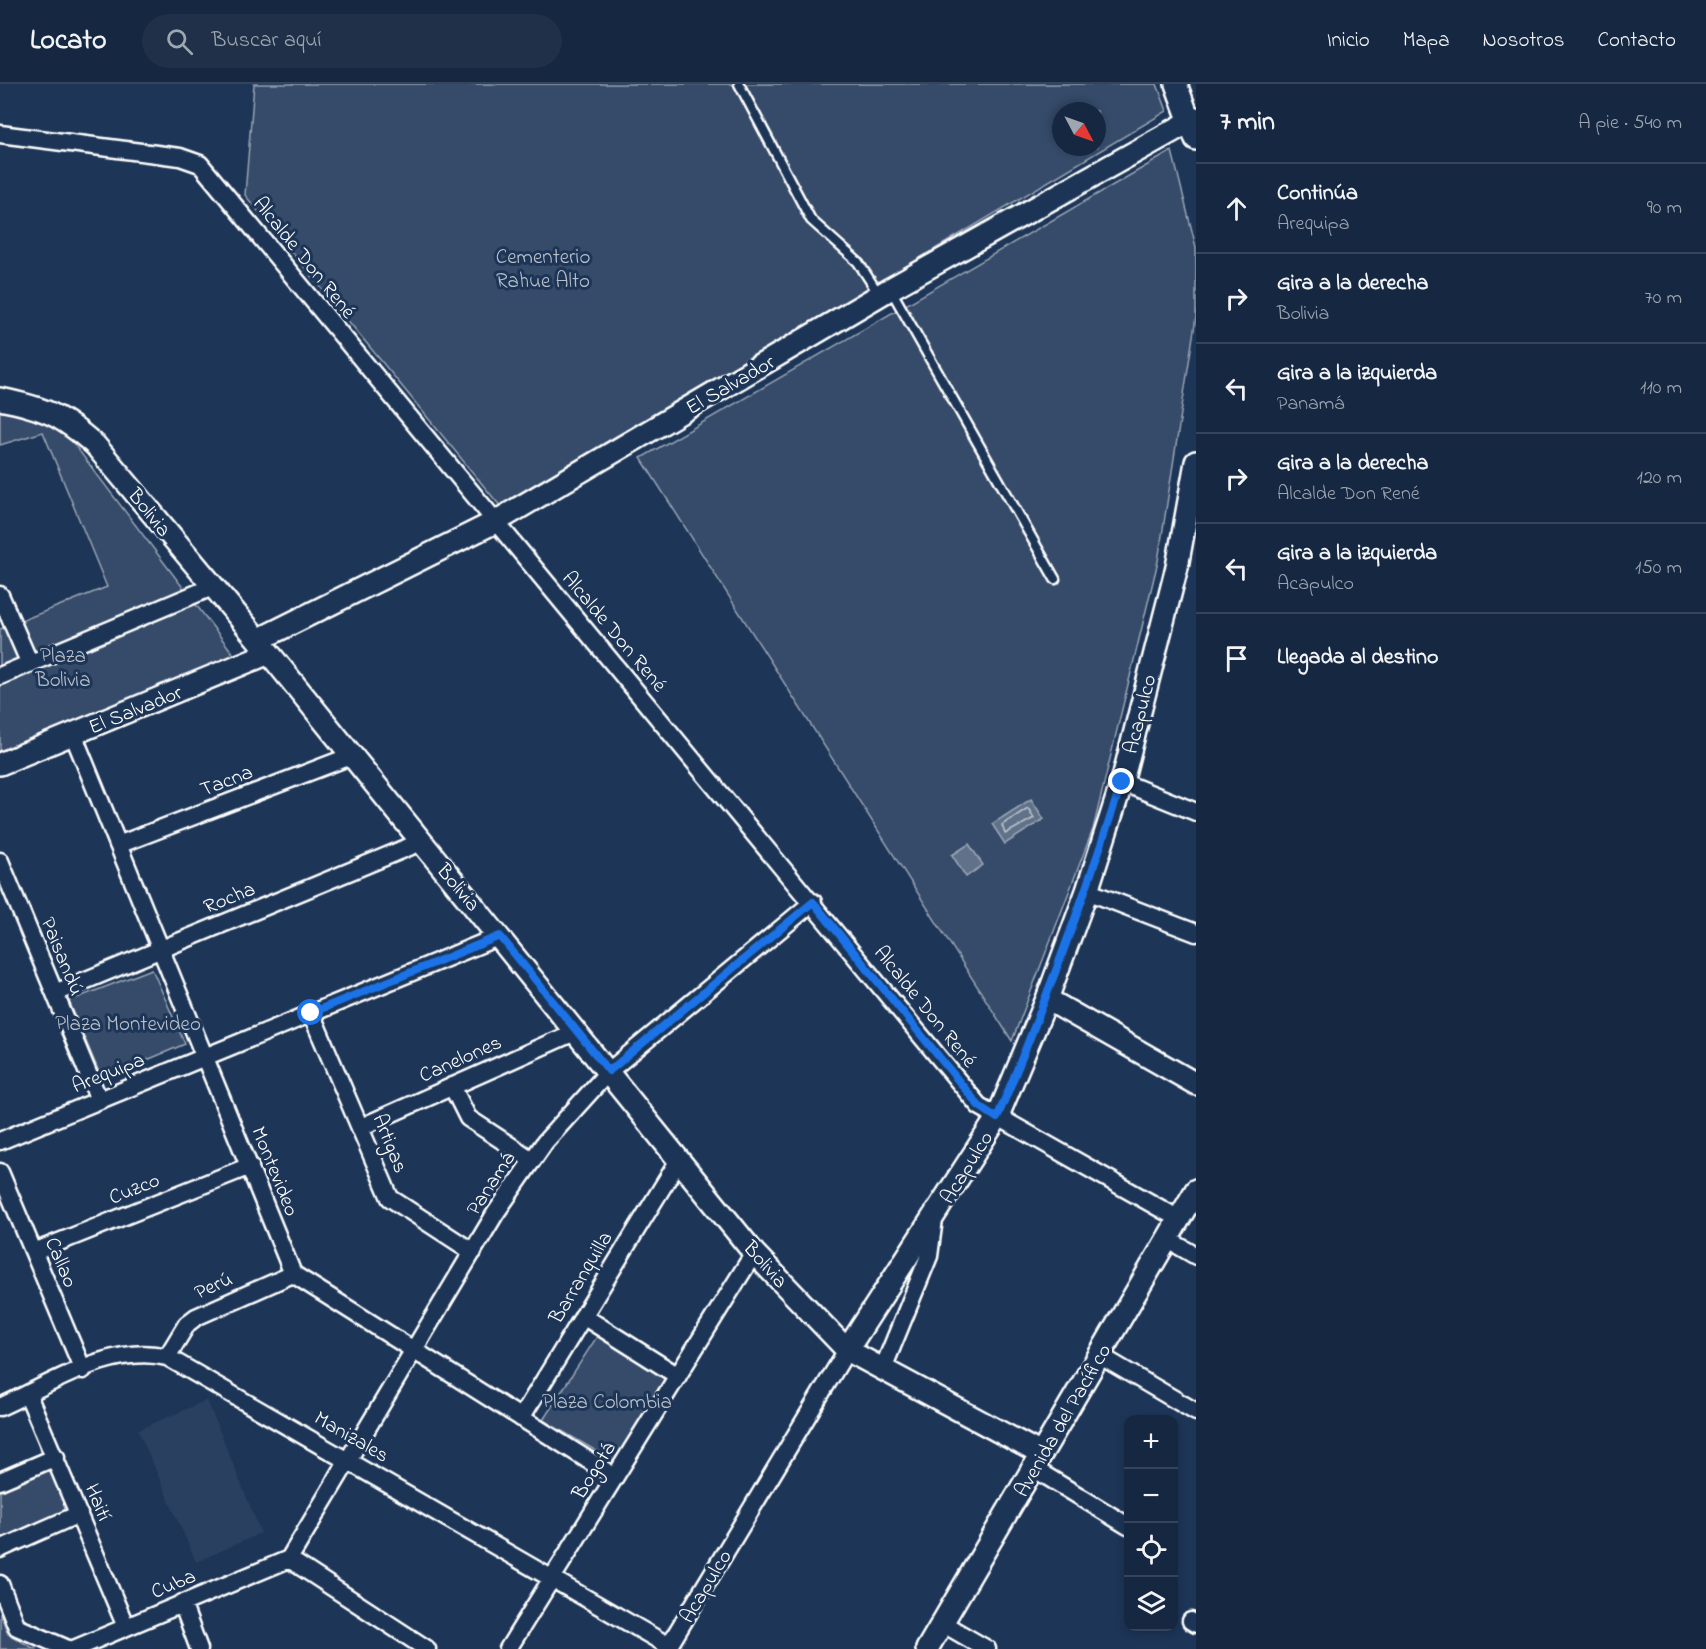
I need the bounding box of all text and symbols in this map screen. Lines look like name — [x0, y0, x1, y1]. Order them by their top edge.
search box — [142, 14, 562, 68]
text: Locato — [30, 21, 106, 62]
icon: search — [163, 25, 196, 58]
text: Buscar aquí — [211, 25, 321, 57]
text: Inicio — [1327, 26, 1370, 56]
text: Mapa — [1403, 26, 1450, 56]
text: Nosotros — [1483, 26, 1565, 56]
text: Contacto — [1598, 26, 1676, 56]
north arrow — [1052, 102, 1106, 156]
text: 7 min — [1220, 104, 1275, 142]
text: A pie · 540 m — [1578, 109, 1682, 138]
text: Continúa — [1277, 178, 1358, 210]
street label: Alcalde Don René — [245, 191, 363, 326]
icon: ahead — [1220, 192, 1253, 225]
text: 90 m — [1647, 194, 1682, 223]
text: Arequipa — [1277, 210, 1349, 239]
park label: Cementerio Rahue Alto — [496, 243, 590, 297]
text: Gira a la derecha — [1277, 268, 1428, 300]
icon: right — [1220, 282, 1253, 315]
text: 70 m — [1645, 284, 1682, 313]
text: Bolivia — [1277, 300, 1329, 329]
street label: El Salvador — [681, 348, 782, 423]
text: Gira a la izquierda — [1277, 358, 1437, 390]
icon: left — [1220, 372, 1253, 405]
text: 110 m — [1640, 374, 1682, 403]
text: Panamá — [1277, 390, 1344, 419]
text: Gira a la derecha — [1277, 448, 1428, 480]
icon: right — [1220, 462, 1253, 495]
text: 120 m — [1637, 464, 1682, 493]
text: Alcalde Don René — [1277, 480, 1420, 509]
street label: Bolivia — [119, 482, 177, 544]
text: Gira a la izquierda — [1277, 538, 1437, 570]
icon: left — [1220, 552, 1253, 585]
text: 150 m — [1635, 554, 1682, 583]
street label: Alcalde Don René — [554, 565, 673, 700]
text: Acapulco — [1277, 570, 1354, 599]
park label: Plaza Bolivia — [35, 642, 90, 696]
icon: arrive — [1220, 642, 1253, 675]
text: Llegada al destino — [1277, 642, 1438, 674]
street label: Acapulco — [1117, 672, 1165, 757]
street label: El Salvador — [84, 678, 187, 743]
street label: Tacna — [196, 758, 257, 806]
route end — [1108, 768, 1134, 794]
street label: Bolivia — [428, 857, 487, 919]
street label: Rocha — [199, 875, 260, 923]
street label: Paisandú — [32, 913, 90, 1000]
street label: Alcalde Don René — [866, 940, 984, 1075]
route start — [297, 999, 323, 1025]
park label: Plaza Montevideo — [55, 1010, 201, 1040]
street label: Canelones — [415, 1028, 507, 1091]
street label: Arequipa — [68, 1046, 150, 1102]
street label: Artigas — [362, 1109, 415, 1179]
street label: Montevideo — [243, 1122, 306, 1221]
street label: Acapulco — [934, 1126, 1002, 1210]
street label: Panamá — [460, 1146, 524, 1222]
street label: Cuzco — [105, 1166, 165, 1214]
street label: Barranquilla — [542, 1226, 621, 1331]
street label: Callao — [36, 1233, 84, 1293]
street label: Bolivia — [734, 1234, 794, 1296]
street label: Perú — [190, 1265, 238, 1308]
street label: Avenida del Pacífico — [1008, 1339, 1120, 1503]
park label: Plaza Colombia — [542, 1388, 672, 1418]
street label: Manizales — [308, 1404, 394, 1471]
map controls — [1124, 1415, 1178, 1631]
button: + — [1124, 1415, 1178, 1469]
street label: Bogotá — [565, 1436, 626, 1508]
button: − — [1124, 1469, 1178, 1523]
street label: Haití — [76, 1479, 118, 1526]
button: locate — [1124, 1523, 1178, 1577]
street label: Acapulco — [673, 1545, 740, 1629]
street label: Cuba — [147, 1562, 201, 1608]
button: layers — [1124, 1577, 1178, 1631]

